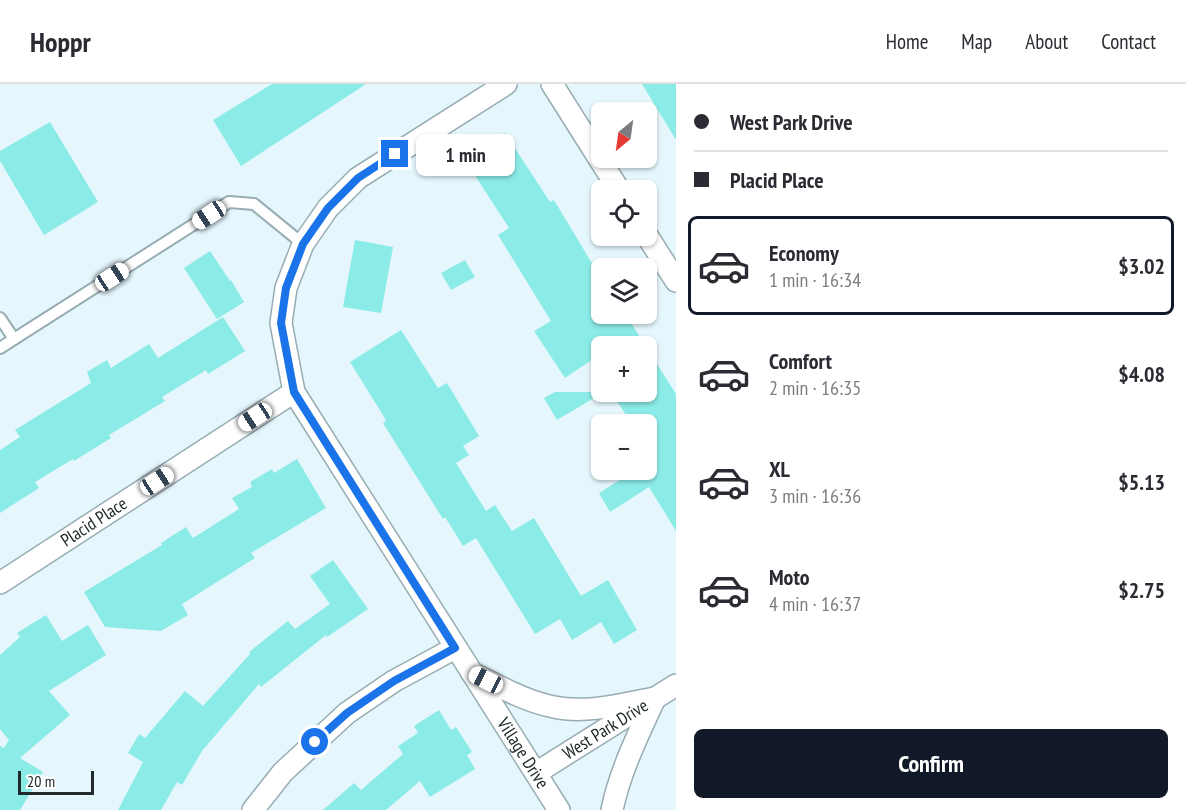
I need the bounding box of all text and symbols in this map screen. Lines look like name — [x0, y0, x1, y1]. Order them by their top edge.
text: Hoppr — [30, 23, 91, 60]
text: Home — [886, 28, 928, 55]
text: Map — [961, 28, 992, 55]
text: About — [1025, 28, 1068, 55]
text: Contact — [1101, 28, 1156, 55]
north arrow — [591, 102, 657, 168]
map controls — [591, 102, 657, 480]
text: West Park Drive — [730, 108, 853, 136]
callout: 1 min — [416, 133, 515, 175]
route end — [381, 140, 408, 167]
text: 1 min — [445, 142, 486, 168]
text: Placid Place — [730, 166, 824, 194]
button: locate — [591, 180, 657, 246]
car — [189, 198, 229, 232]
icon: car — [697, 239, 751, 293]
text: Economy — [769, 239, 839, 267]
text: $3.02 — [1118, 252, 1165, 280]
button: layers — [591, 258, 657, 324]
car — [92, 260, 132, 294]
text: 1 min · 16:34 — [769, 267, 861, 293]
button: + — [591, 336, 657, 402]
icon: car — [697, 347, 751, 401]
text: Comfort — [769, 347, 832, 375]
text: $4.08 — [1118, 360, 1165, 388]
text: 2 min · 16:35 — [769, 375, 861, 401]
car — [235, 400, 275, 434]
button: − — [591, 414, 657, 480]
icon: car — [697, 455, 751, 509]
text: XL — [769, 455, 790, 483]
car — [137, 464, 177, 498]
text: $5.13 — [1118, 468, 1165, 496]
text: 3 min · 16:36 — [769, 483, 861, 509]
street label: Placid Place — [56, 492, 131, 552]
icon: car — [697, 563, 751, 617]
text: Moto — [769, 563, 810, 591]
text: $2.75 — [1118, 576, 1165, 604]
text: 4 min · 16:37 — [769, 591, 861, 617]
car — [466, 664, 506, 696]
street label: West Park Drive — [558, 693, 652, 764]
street label: Village Drive — [492, 712, 554, 793]
route start — [301, 728, 328, 755]
button: Confirm — [694, 729, 1168, 798]
scale bar — [18, 768, 94, 796]
text: 20 m — [27, 771, 55, 791]

